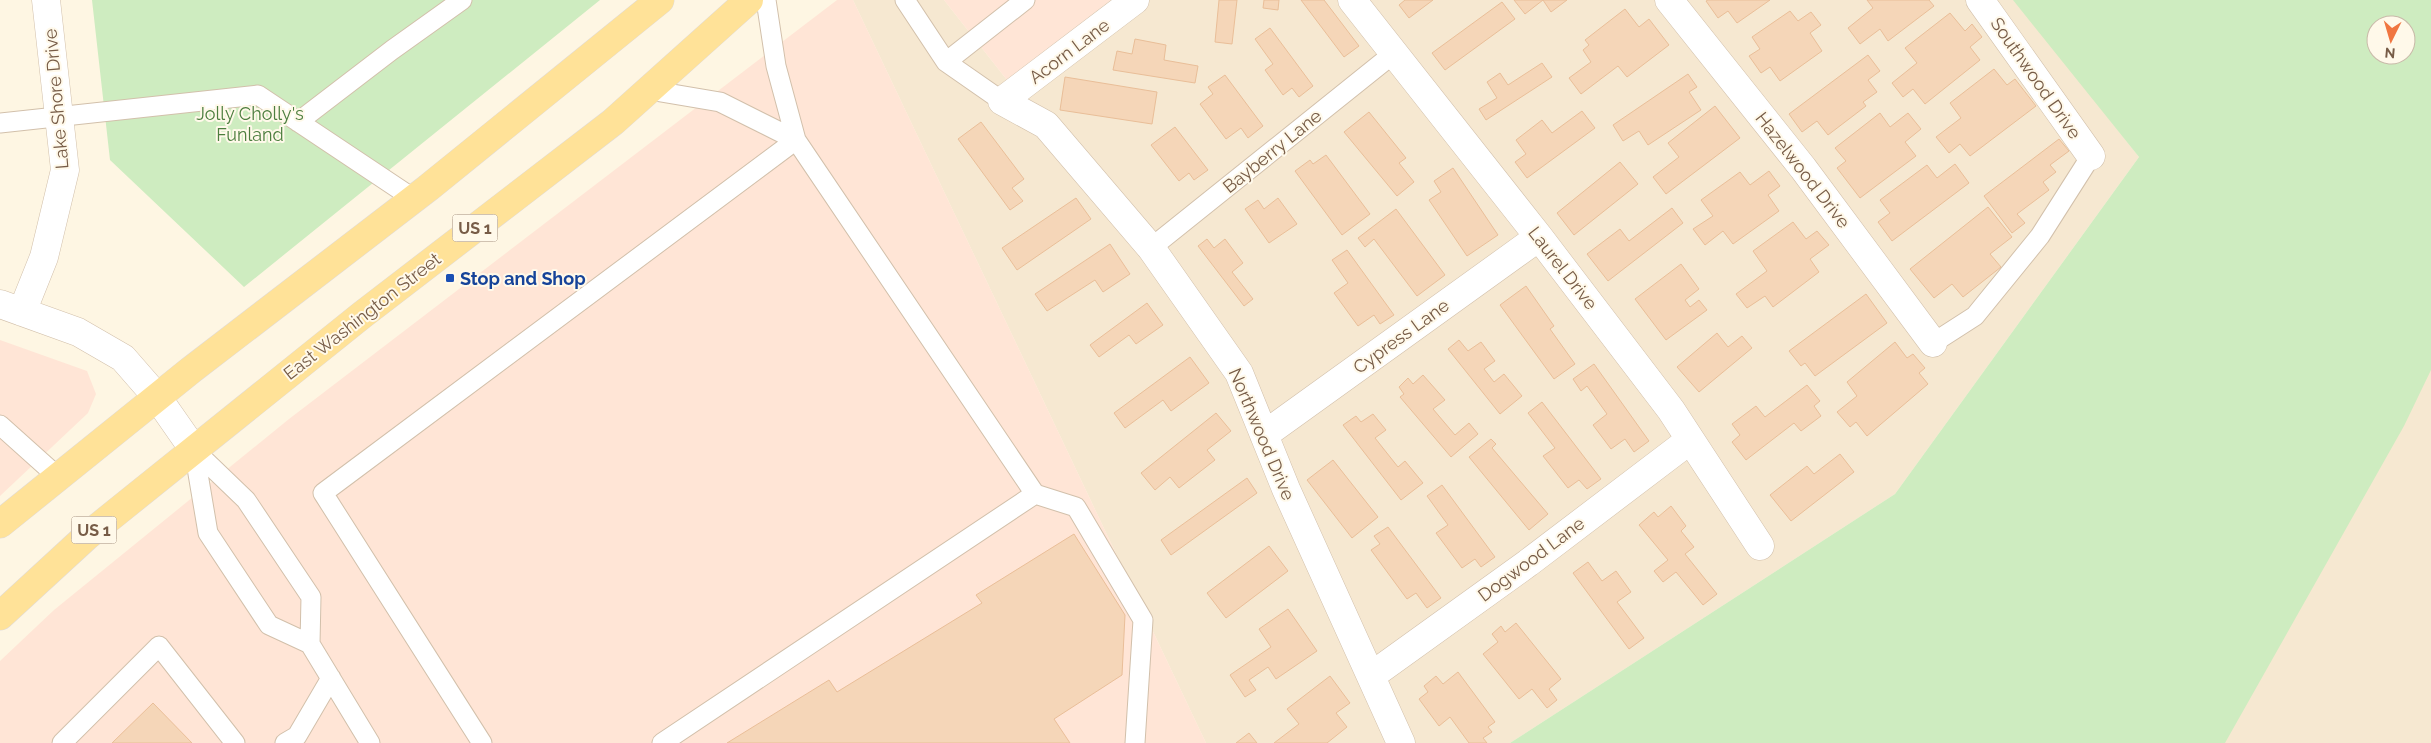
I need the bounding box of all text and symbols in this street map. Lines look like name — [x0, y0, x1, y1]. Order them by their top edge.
street label: Southwood Drive — [1986, 13, 2086, 143]
street label: Acorn Lane — [1025, 14, 1114, 88]
north arrow — [2366, 15, 2416, 65]
street label: Lake Shore Drive — [39, 28, 73, 170]
text: N — [2384, 45, 2396, 61]
park label: Jolly Cholly's Funland — [196, 103, 304, 145]
street label: Bayberry Lane — [1218, 105, 1326, 197]
street label: Hazelwood Drive — [1751, 108, 1855, 232]
road number: US 1 — [452, 214, 498, 242]
street label: Laurel Drive — [1524, 222, 1602, 314]
street label: East Washington Street — [279, 248, 445, 384]
place label: Stop and Shop — [460, 268, 586, 289]
marker: Stop and Shop — [444, 272, 456, 284]
street label: Cypress Lane — [1349, 294, 1453, 378]
street label: Northwood Drive — [1225, 365, 1299, 504]
street label: Dogwood Lane — [1474, 512, 1589, 606]
road number: US 1 — [72, 516, 116, 544]

